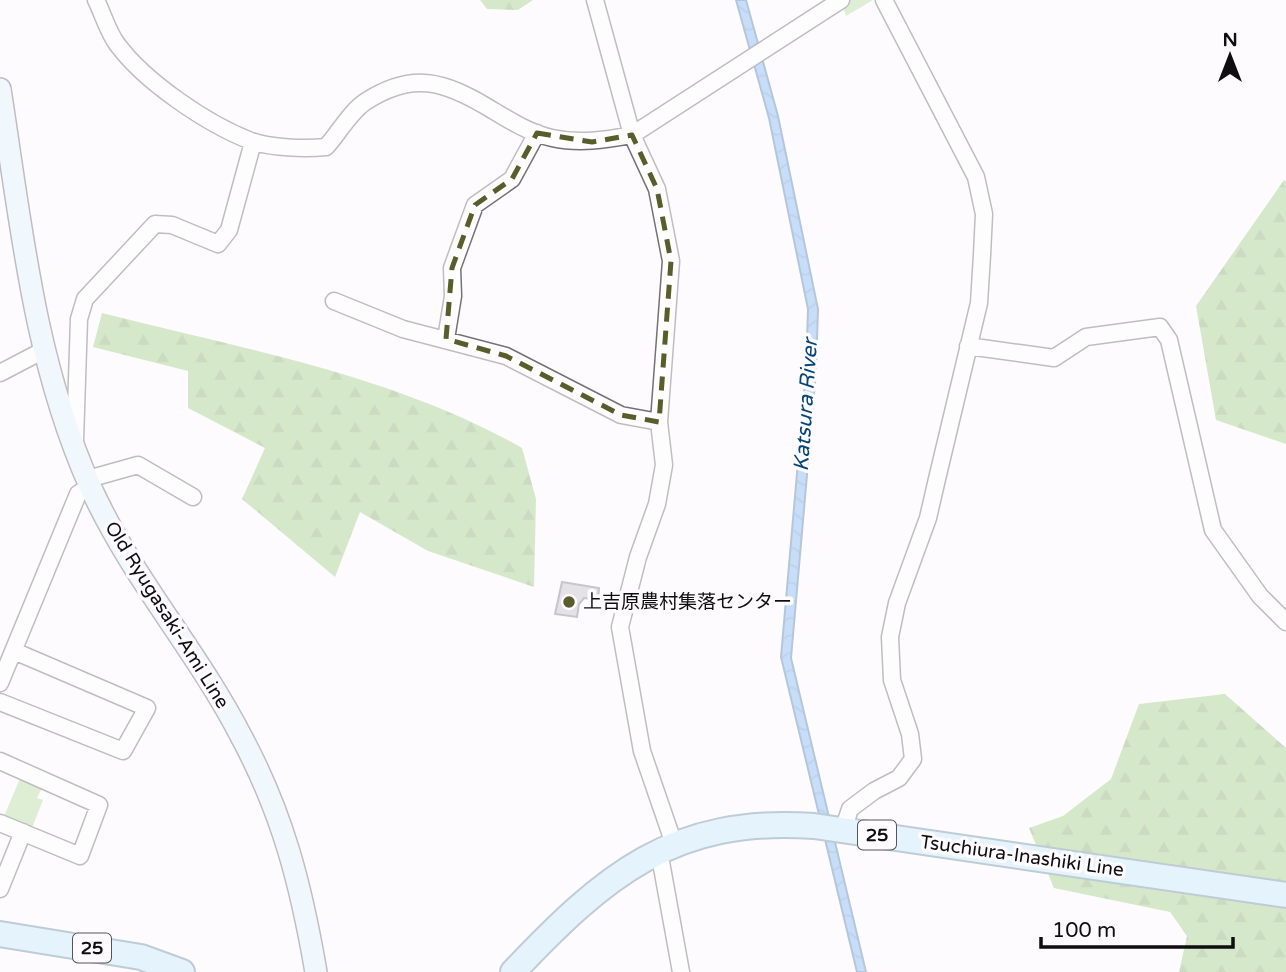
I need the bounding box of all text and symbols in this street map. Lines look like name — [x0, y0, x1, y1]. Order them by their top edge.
north arrow — [1195, 21, 1265, 91]
text: N — [1222, 29, 1238, 51]
water label: Katsura River — [789, 335, 823, 472]
street label: Old Ryugasaki-Ami Line — [100, 517, 234, 713]
place label: 上吉原農村集落センター — [583, 591, 792, 613]
marker: 上吉原農村集落センター — [561, 594, 577, 610]
road number: 25 — [858, 820, 896, 850]
street label: Tsuchiura-Inashiki Line — [919, 831, 1125, 881]
scale bar — [1041, 906, 1234, 950]
text: 100 m — [1052, 918, 1116, 943]
road number: 25 — [73, 933, 111, 962]

